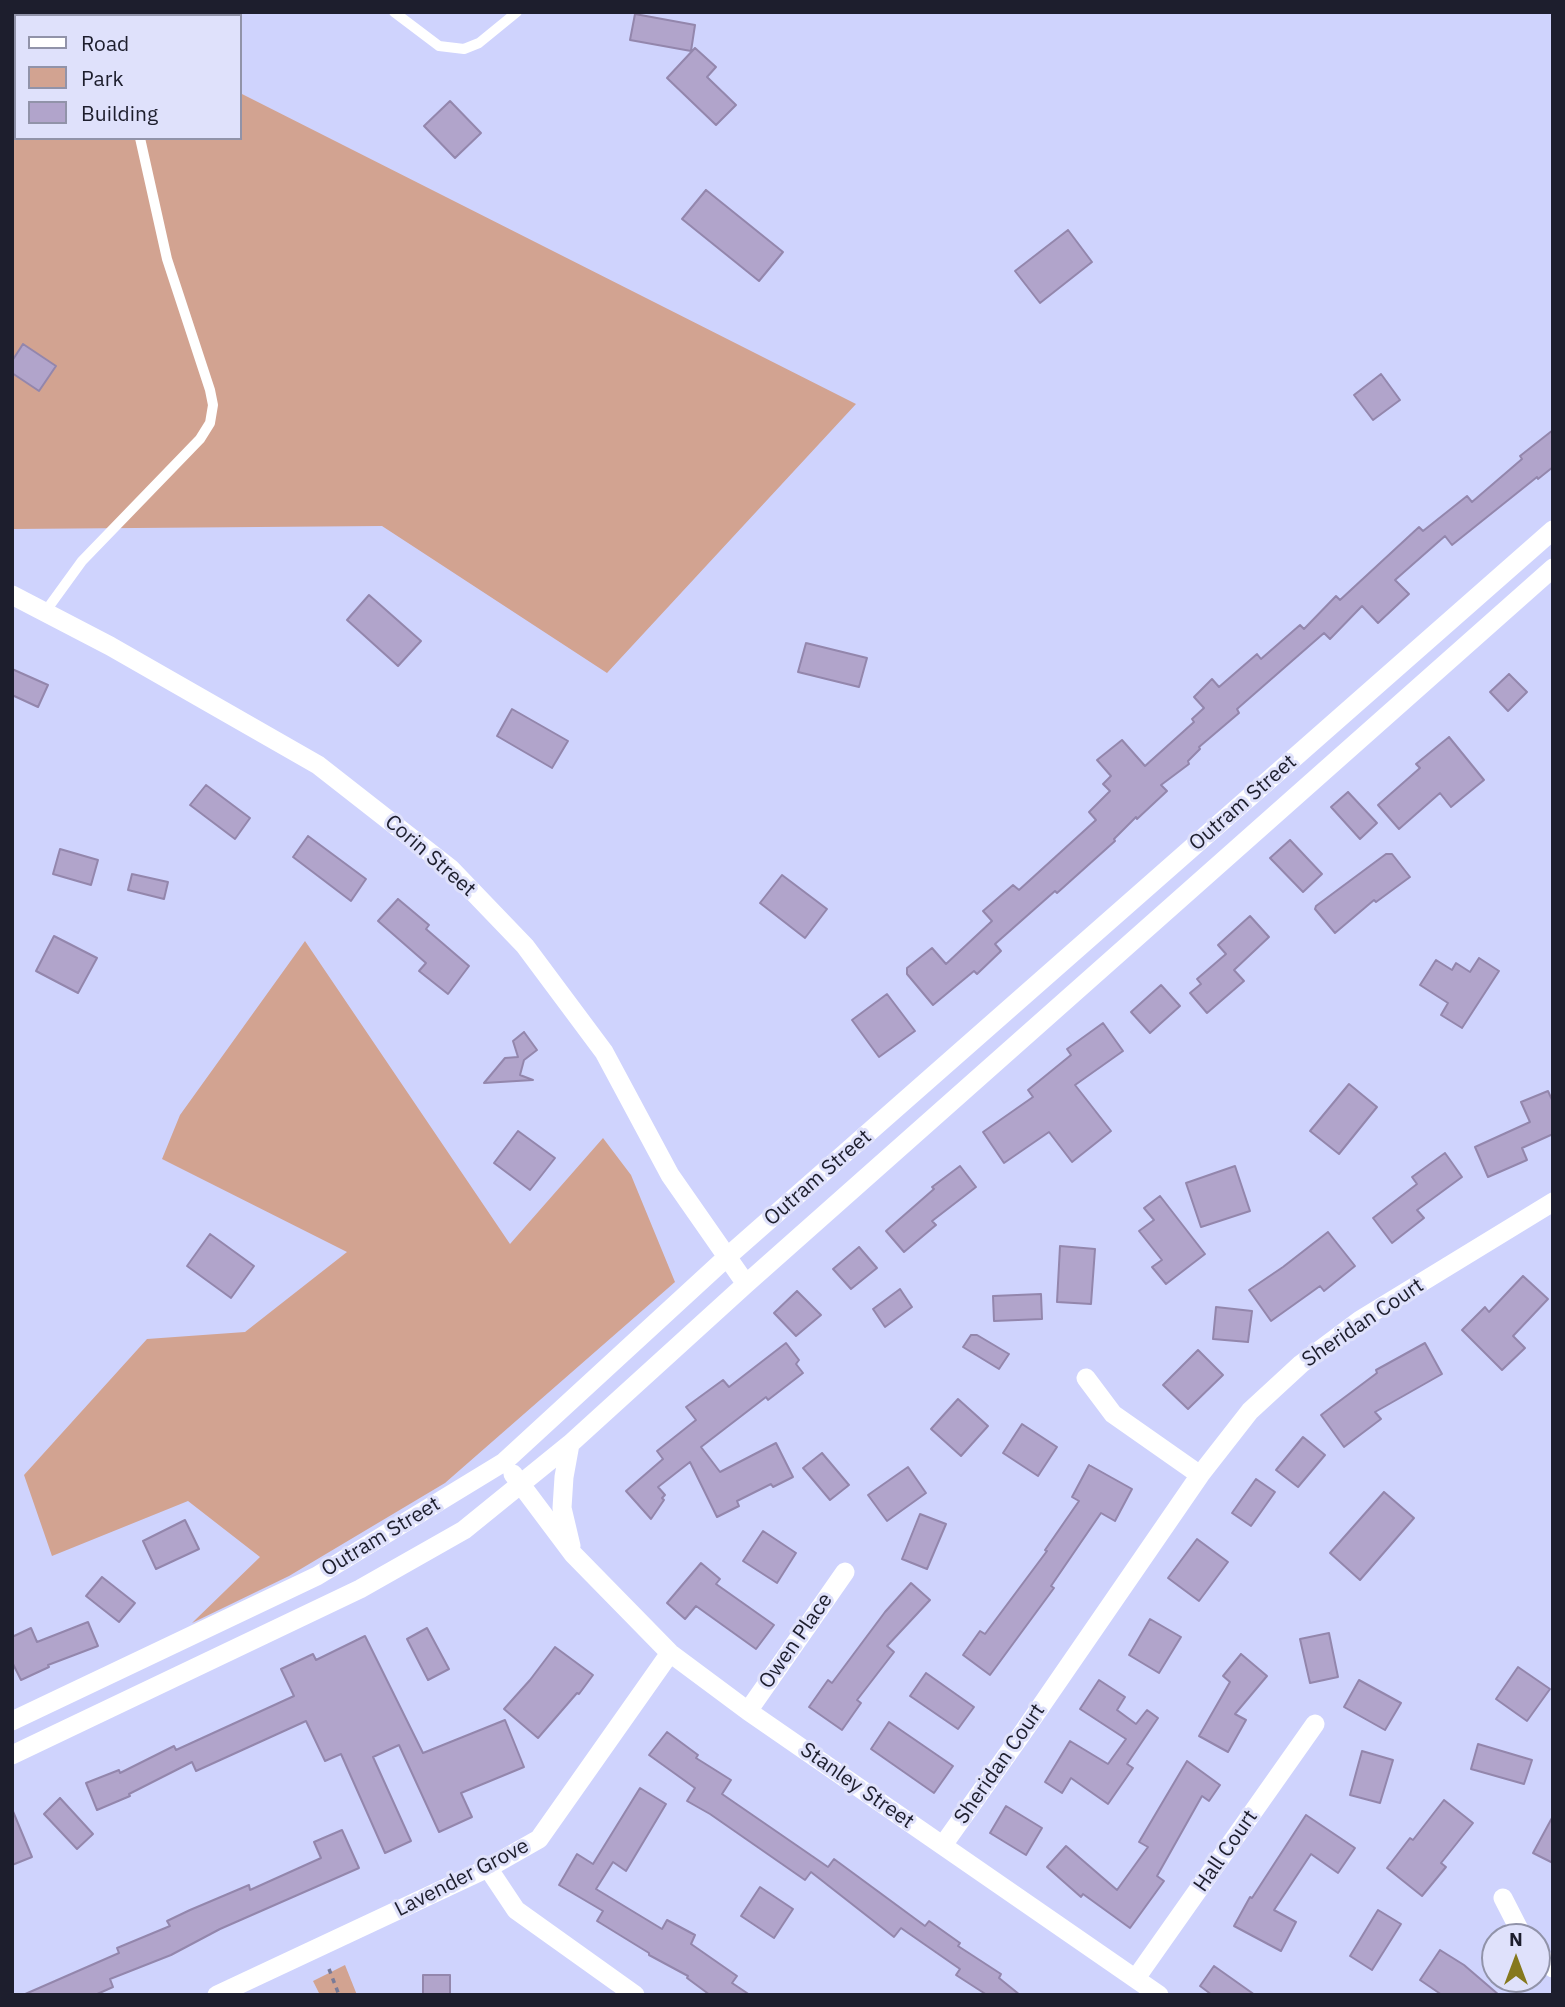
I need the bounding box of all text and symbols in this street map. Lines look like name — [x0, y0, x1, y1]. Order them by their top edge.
legend — [14, 14, 242, 140]
text: Road — [81, 29, 129, 57]
text: Park — [81, 64, 124, 92]
text: Building — [81, 99, 158, 127]
street label: Outram Street — [1184, 750, 1302, 856]
street label: Corin Street — [379, 810, 481, 902]
street label: Outram Street — [759, 1125, 877, 1231]
street label: Sheridan Court — [1298, 1273, 1428, 1373]
street label: Outram Street — [317, 1492, 445, 1582]
street label: Owen Place — [754, 1588, 838, 1694]
street label: Sheridan Court — [949, 1699, 1051, 1829]
street label: Stanley Street — [795, 1738, 919, 1834]
street label: Hall Court — [1189, 1805, 1263, 1897]
street label: Lavender Grove — [391, 1833, 533, 1923]
north arrow — [1481, 1923, 1551, 1993]
text: N — [1509, 1927, 1523, 1951]

